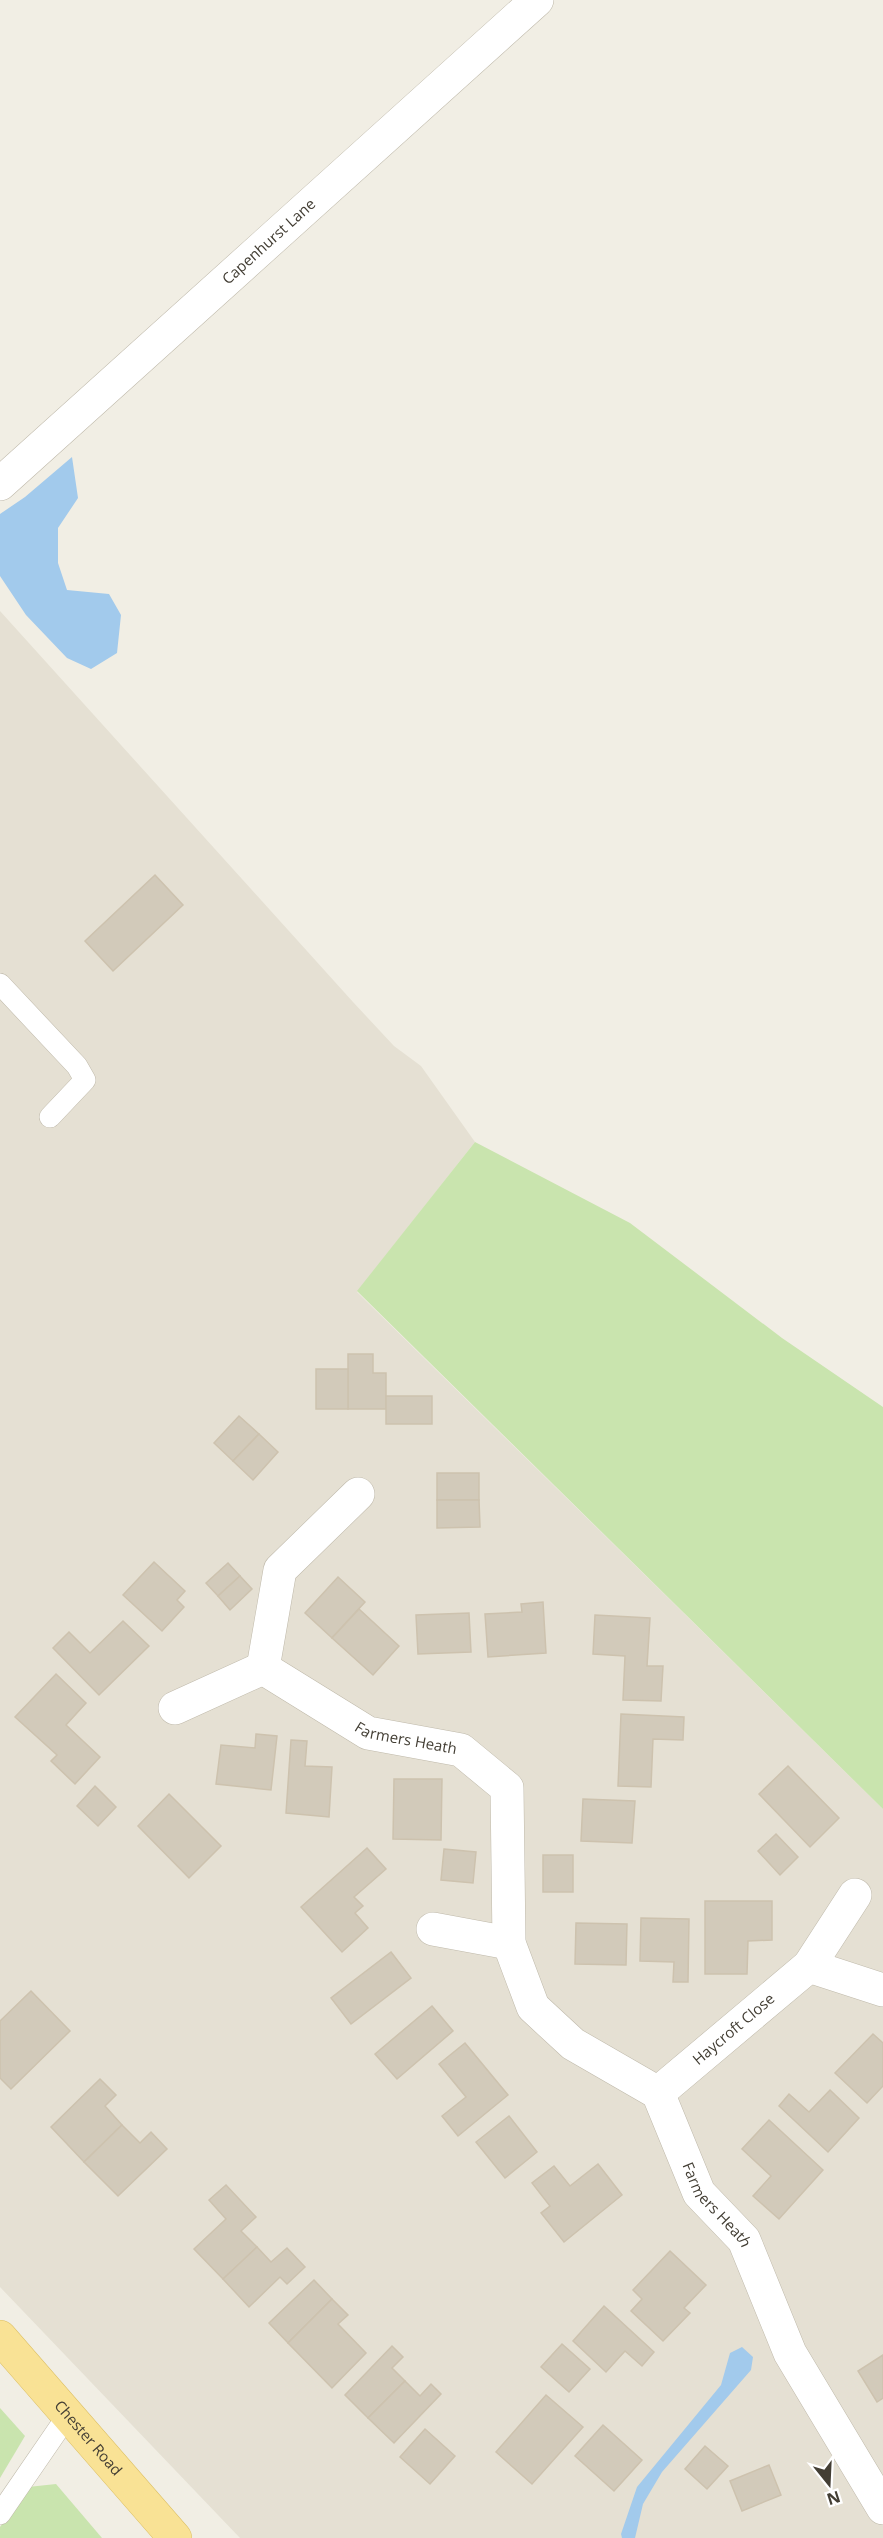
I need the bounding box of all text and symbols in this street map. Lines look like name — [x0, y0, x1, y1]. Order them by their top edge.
street label: Capenhurst Lane — [217, 193, 319, 288]
street label: Farmers Heath — [351, 1716, 459, 1758]
street label: Haycroft Close — [688, 1988, 778, 2069]
street label: Farmers Heath — [678, 2159, 757, 2250]
street label: Chester Road — [50, 2395, 127, 2479]
north arrow — [799, 2454, 859, 2514]
text: N — [824, 2486, 843, 2511]

